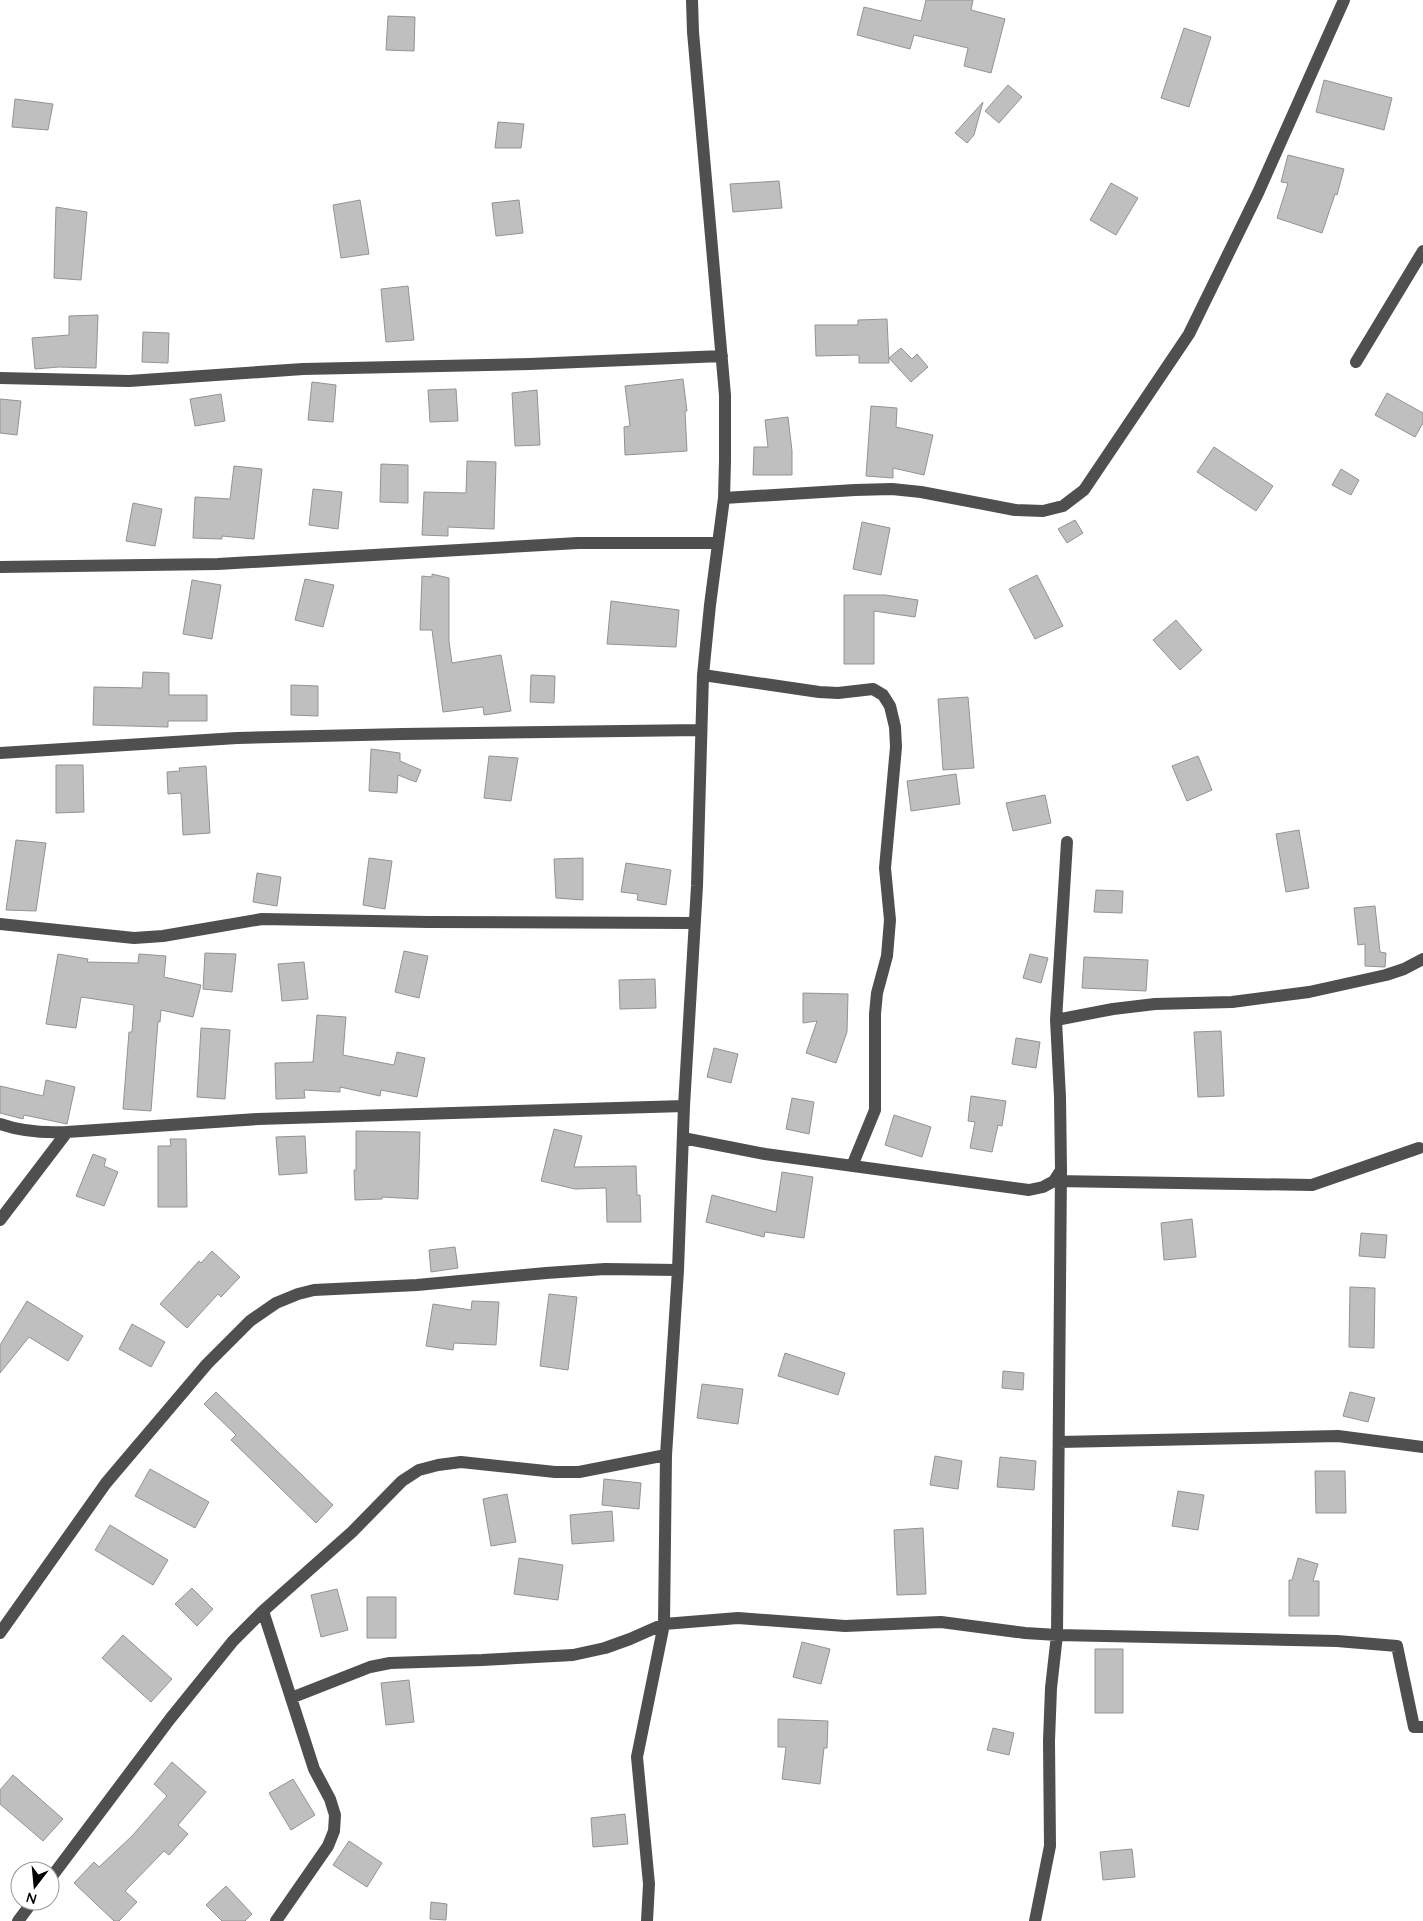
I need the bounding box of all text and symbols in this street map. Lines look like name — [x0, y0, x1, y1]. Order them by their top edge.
north arrow — [10, 1861, 60, 1911]
text: N — [24, 1888, 39, 1909]

